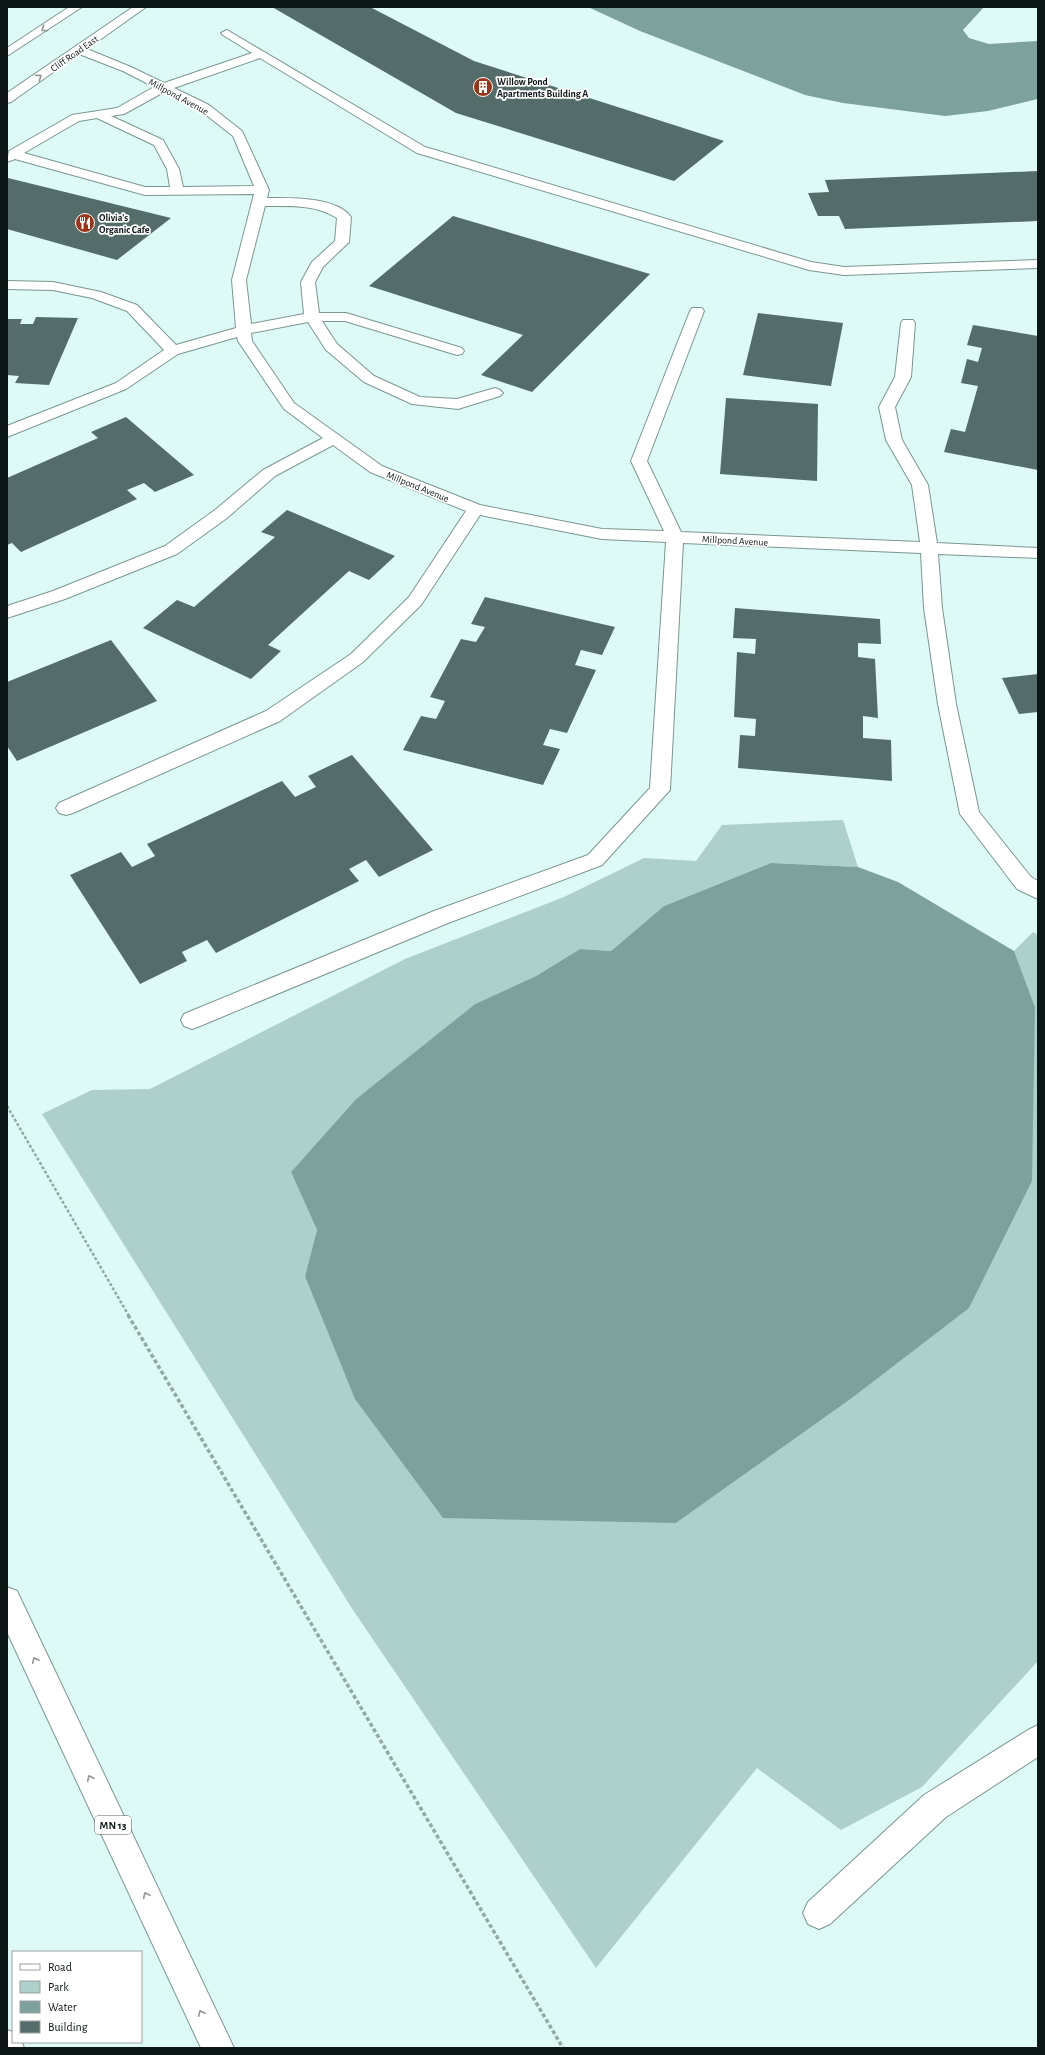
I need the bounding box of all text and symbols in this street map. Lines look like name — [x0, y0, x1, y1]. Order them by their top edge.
one-way arrow — [41, 24, 48, 31]
street label: Cliff Road East — [49, 33, 101, 74]
one-way arrow — [35, 74, 42, 82]
building icon: Willow Pond Apartments Building A — [472, 76, 494, 98]
street label: Millpond Avenue — [147, 77, 210, 117]
place label: Willow Pond Apartments Building A — [497, 77, 588, 99]
restaurant icon: Olivia's Organic Cafe — [74, 212, 96, 234]
place label: Olivia's Organic Cafe — [99, 213, 150, 235]
street label: Millpond Avenue — [385, 470, 451, 504]
street label: Millpond Avenue — [702, 534, 769, 548]
one-way arrow — [32, 1657, 40, 1664]
one-way arrow — [87, 1774, 95, 1782]
road number: MN 13 — [95, 1816, 131, 1834]
one-way arrow — [143, 1892, 151, 1900]
legend — [12, 1951, 142, 2043]
text: Road — [48, 1961, 72, 1973]
text: Park — [48, 1981, 69, 1993]
text: Water — [48, 2001, 77, 2013]
one-way arrow — [198, 2009, 206, 2017]
text: Building — [48, 2021, 88, 2033]

